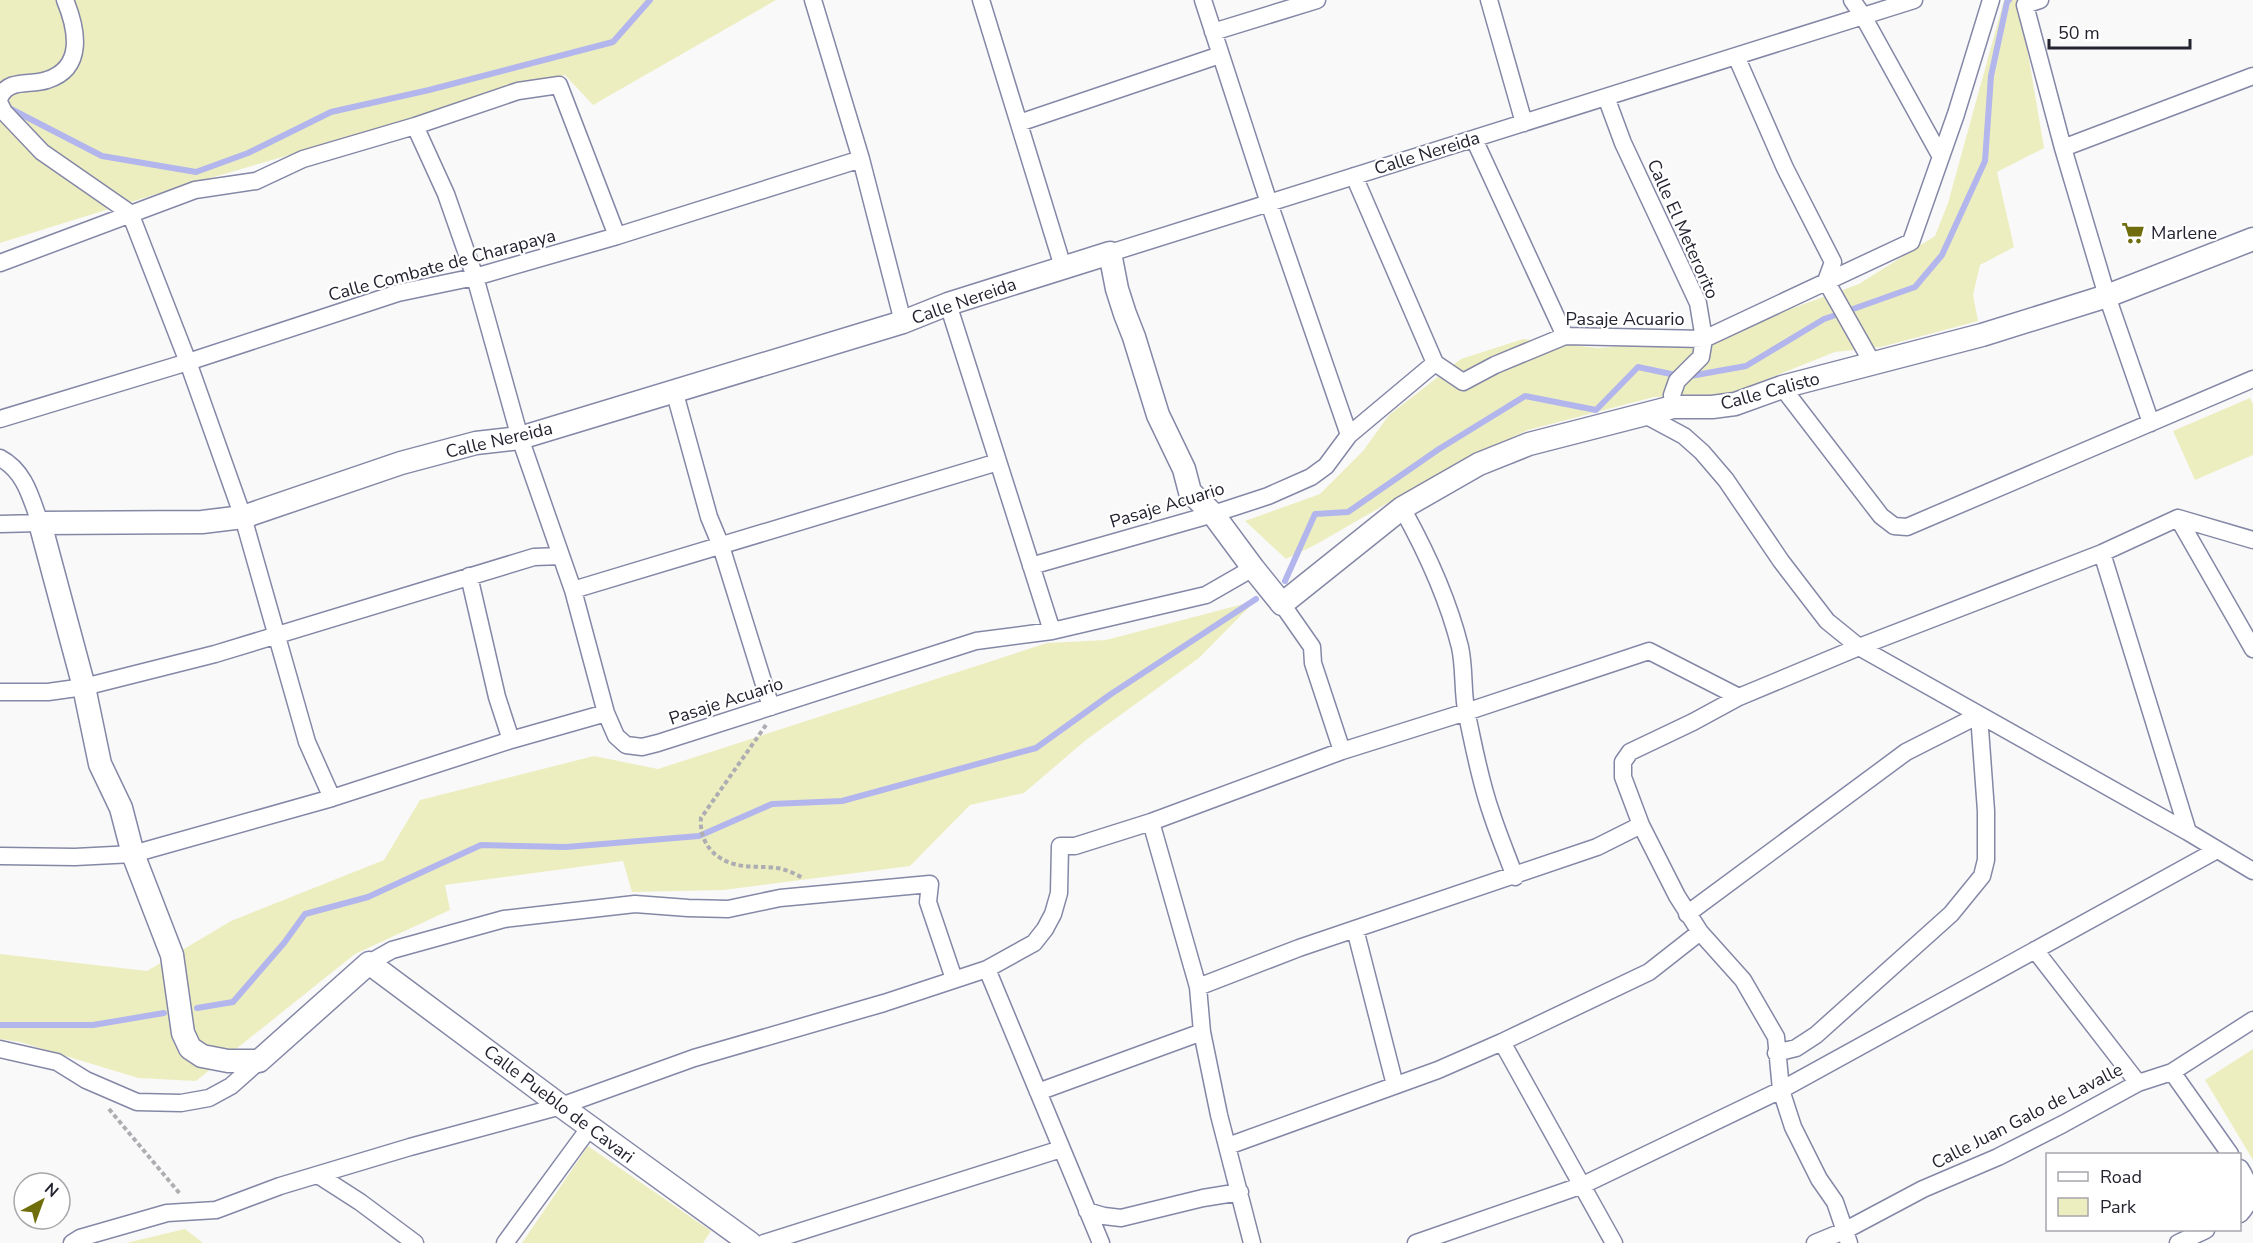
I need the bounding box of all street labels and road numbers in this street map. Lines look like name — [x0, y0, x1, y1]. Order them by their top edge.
street label: Calle Nereida — [1371, 126, 1483, 180]
street label: Calle El Meterorito — [1641, 155, 1725, 303]
street label: Calle Combate de Charapaya — [326, 223, 558, 307]
street label: Calle Nereida — [908, 272, 1020, 330]
street label: Pasaje Acuario — [1566, 307, 1684, 331]
street label: Calle Calisto — [1718, 366, 1822, 416]
street label: Calle Nereida — [443, 416, 555, 464]
street label: Pasaje Acuario — [1107, 476, 1227, 534]
street label: Pasaje Acuario — [666, 671, 786, 731]
street label: Calle Pueblo de Cavari — [479, 1039, 639, 1169]
street label: Calle Juan Galo de Lavalle — [1927, 1057, 2127, 1175]

